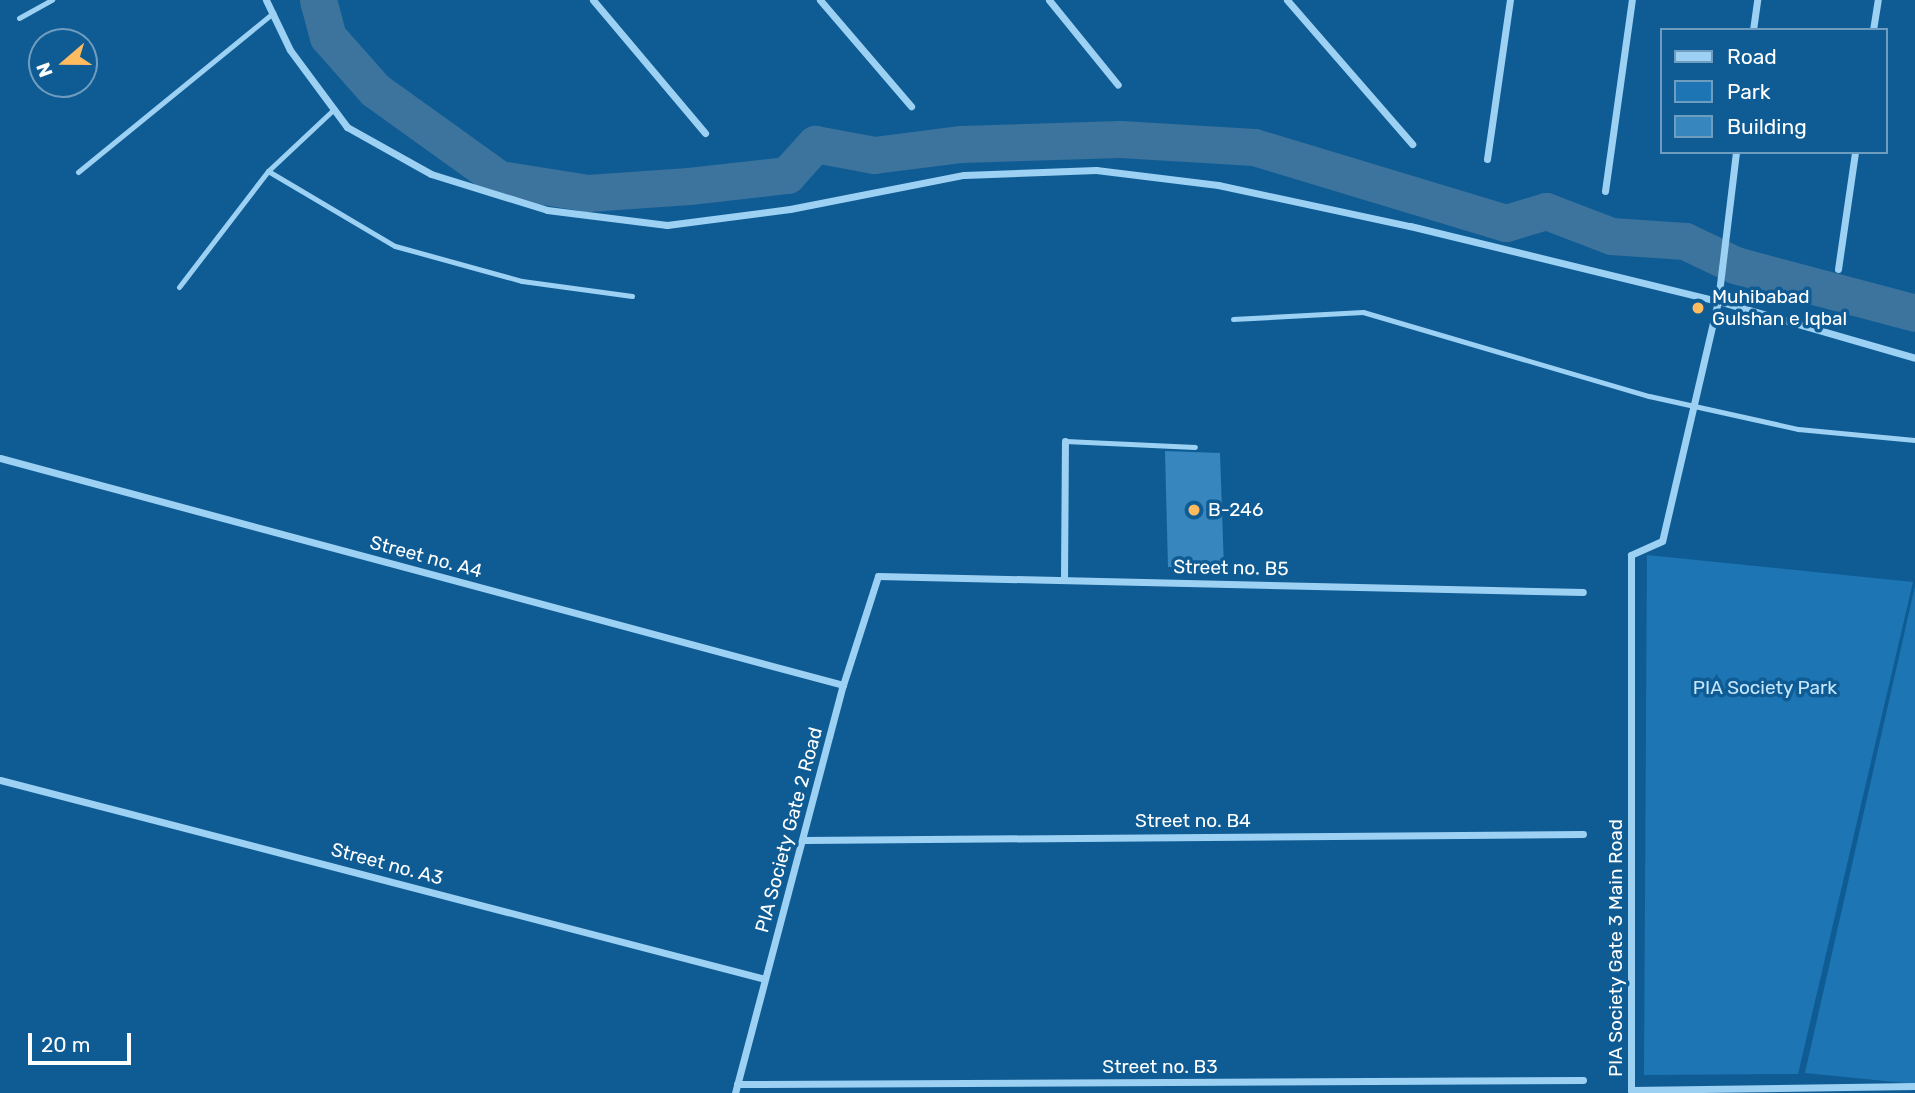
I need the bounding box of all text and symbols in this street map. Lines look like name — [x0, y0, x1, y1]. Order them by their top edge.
north arrow — [28, 28, 98, 98]
legend — [1660, 28, 1887, 154]
text: Road — [1727, 44, 1777, 69]
text: N — [32, 59, 58, 80]
text: Park — [1727, 79, 1771, 104]
text: Building — [1727, 114, 1807, 139]
place label: Muhibabad Gulshan e Iqbal — [1712, 286, 1847, 330]
marker: Muhibabad Gulshan e Iqbal — [1690, 300, 1706, 316]
place label: B-246 — [1208, 499, 1263, 521]
marker: B-246 — [1186, 502, 1202, 518]
street label: Street no. A4 — [367, 531, 485, 583]
street label: Street no. B5 — [1173, 556, 1289, 580]
park label: PIA Society Park — [1692, 677, 1838, 699]
street label: PIA Society Gate 2 Road — [750, 724, 828, 936]
street label: Street no. B4 — [1135, 810, 1251, 832]
street label: PIA Society Gate 3 Main Road — [1605, 818, 1627, 1078]
street label: Street no. A3 — [328, 838, 446, 890]
scale bar — [32, 1020, 135, 1064]
text: 20 m — [41, 1032, 90, 1057]
street label: Street no. B3 — [1102, 1056, 1218, 1078]

